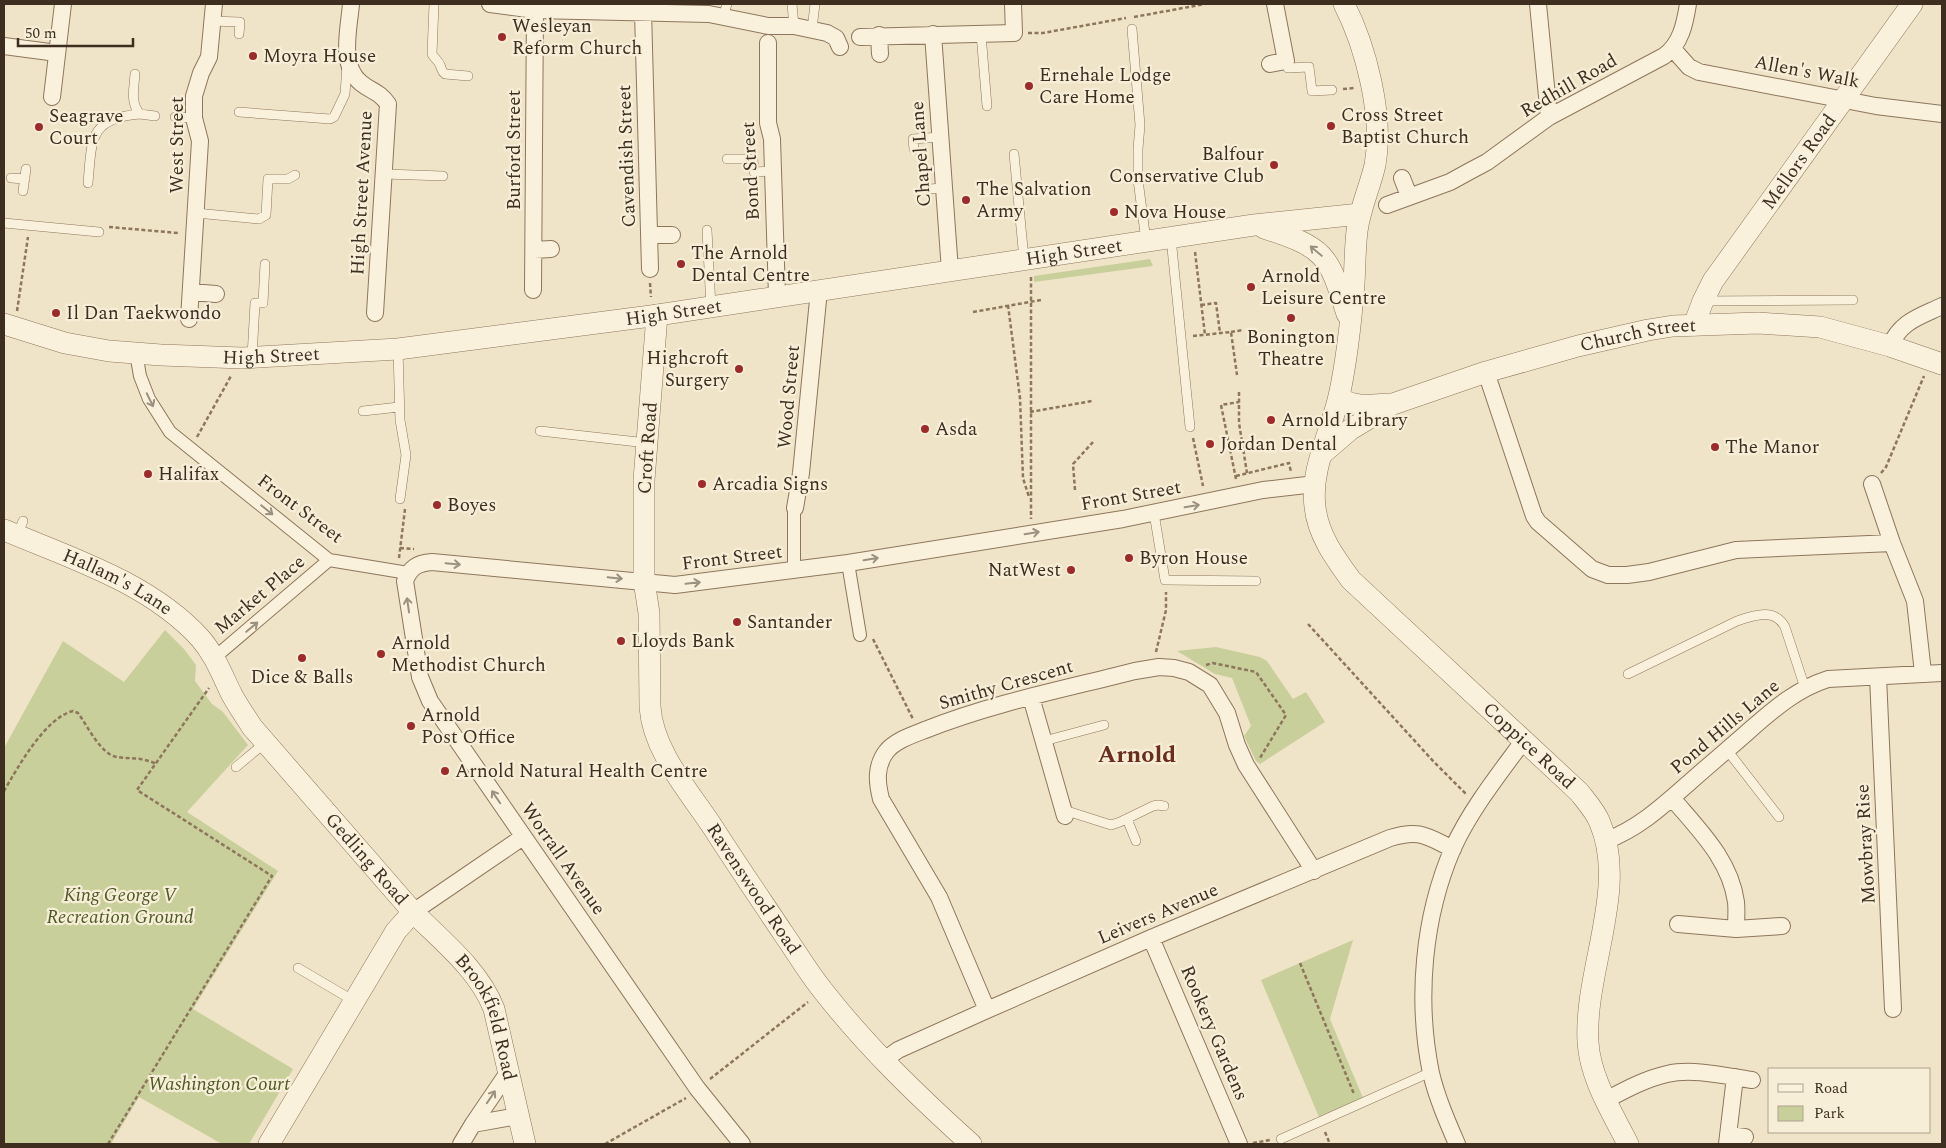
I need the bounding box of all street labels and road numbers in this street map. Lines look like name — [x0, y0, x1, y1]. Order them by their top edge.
street label: Redhill Road — [1515, 46, 1623, 126]
street label: Allen's Walk — [1752, 48, 1863, 97]
street label: Cavendish Street — [610, 84, 644, 228]
street label: Burford Street — [500, 90, 529, 210]
street label: West Street — [163, 96, 192, 193]
street label: Chapel Lane — [903, 100, 939, 208]
street label: Mellors Road — [1754, 108, 1843, 216]
street label: High Street Avenue — [343, 110, 381, 276]
street label: Bond Street — [734, 120, 768, 221]
street label: High Street — [1024, 231, 1124, 274]
street label: High Street — [623, 291, 724, 334]
street label: Church Street — [1577, 311, 1697, 360]
street label: High Street — [222, 339, 321, 373]
street label: Wood Street — [770, 344, 808, 450]
street label: Croft Road — [630, 401, 666, 495]
street label: Front Street — [251, 467, 349, 551]
street label: Front Street — [1079, 473, 1184, 519]
street label: Front Street — [680, 537, 784, 579]
street label: Hallam's Lane — [58, 541, 179, 623]
street label: Market Place — [208, 548, 312, 642]
street label: Smithy Crescent — [935, 652, 1077, 718]
street label: Pond Hills Lane — [1664, 672, 1786, 782]
street label: Coppice Road — [1476, 695, 1582, 796]
street label: Mowbray Rise — [1848, 783, 1884, 905]
street label: Worrall Avenue — [513, 797, 613, 921]
street label: Gedling Road — [318, 806, 416, 912]
street label: Ravenswood Road — [699, 817, 808, 960]
street label: Leivers Avenue — [1093, 876, 1223, 952]
street label: Brookfield Road — [448, 947, 524, 1083]
street label: Rookery Gardens — [1172, 961, 1256, 1105]

